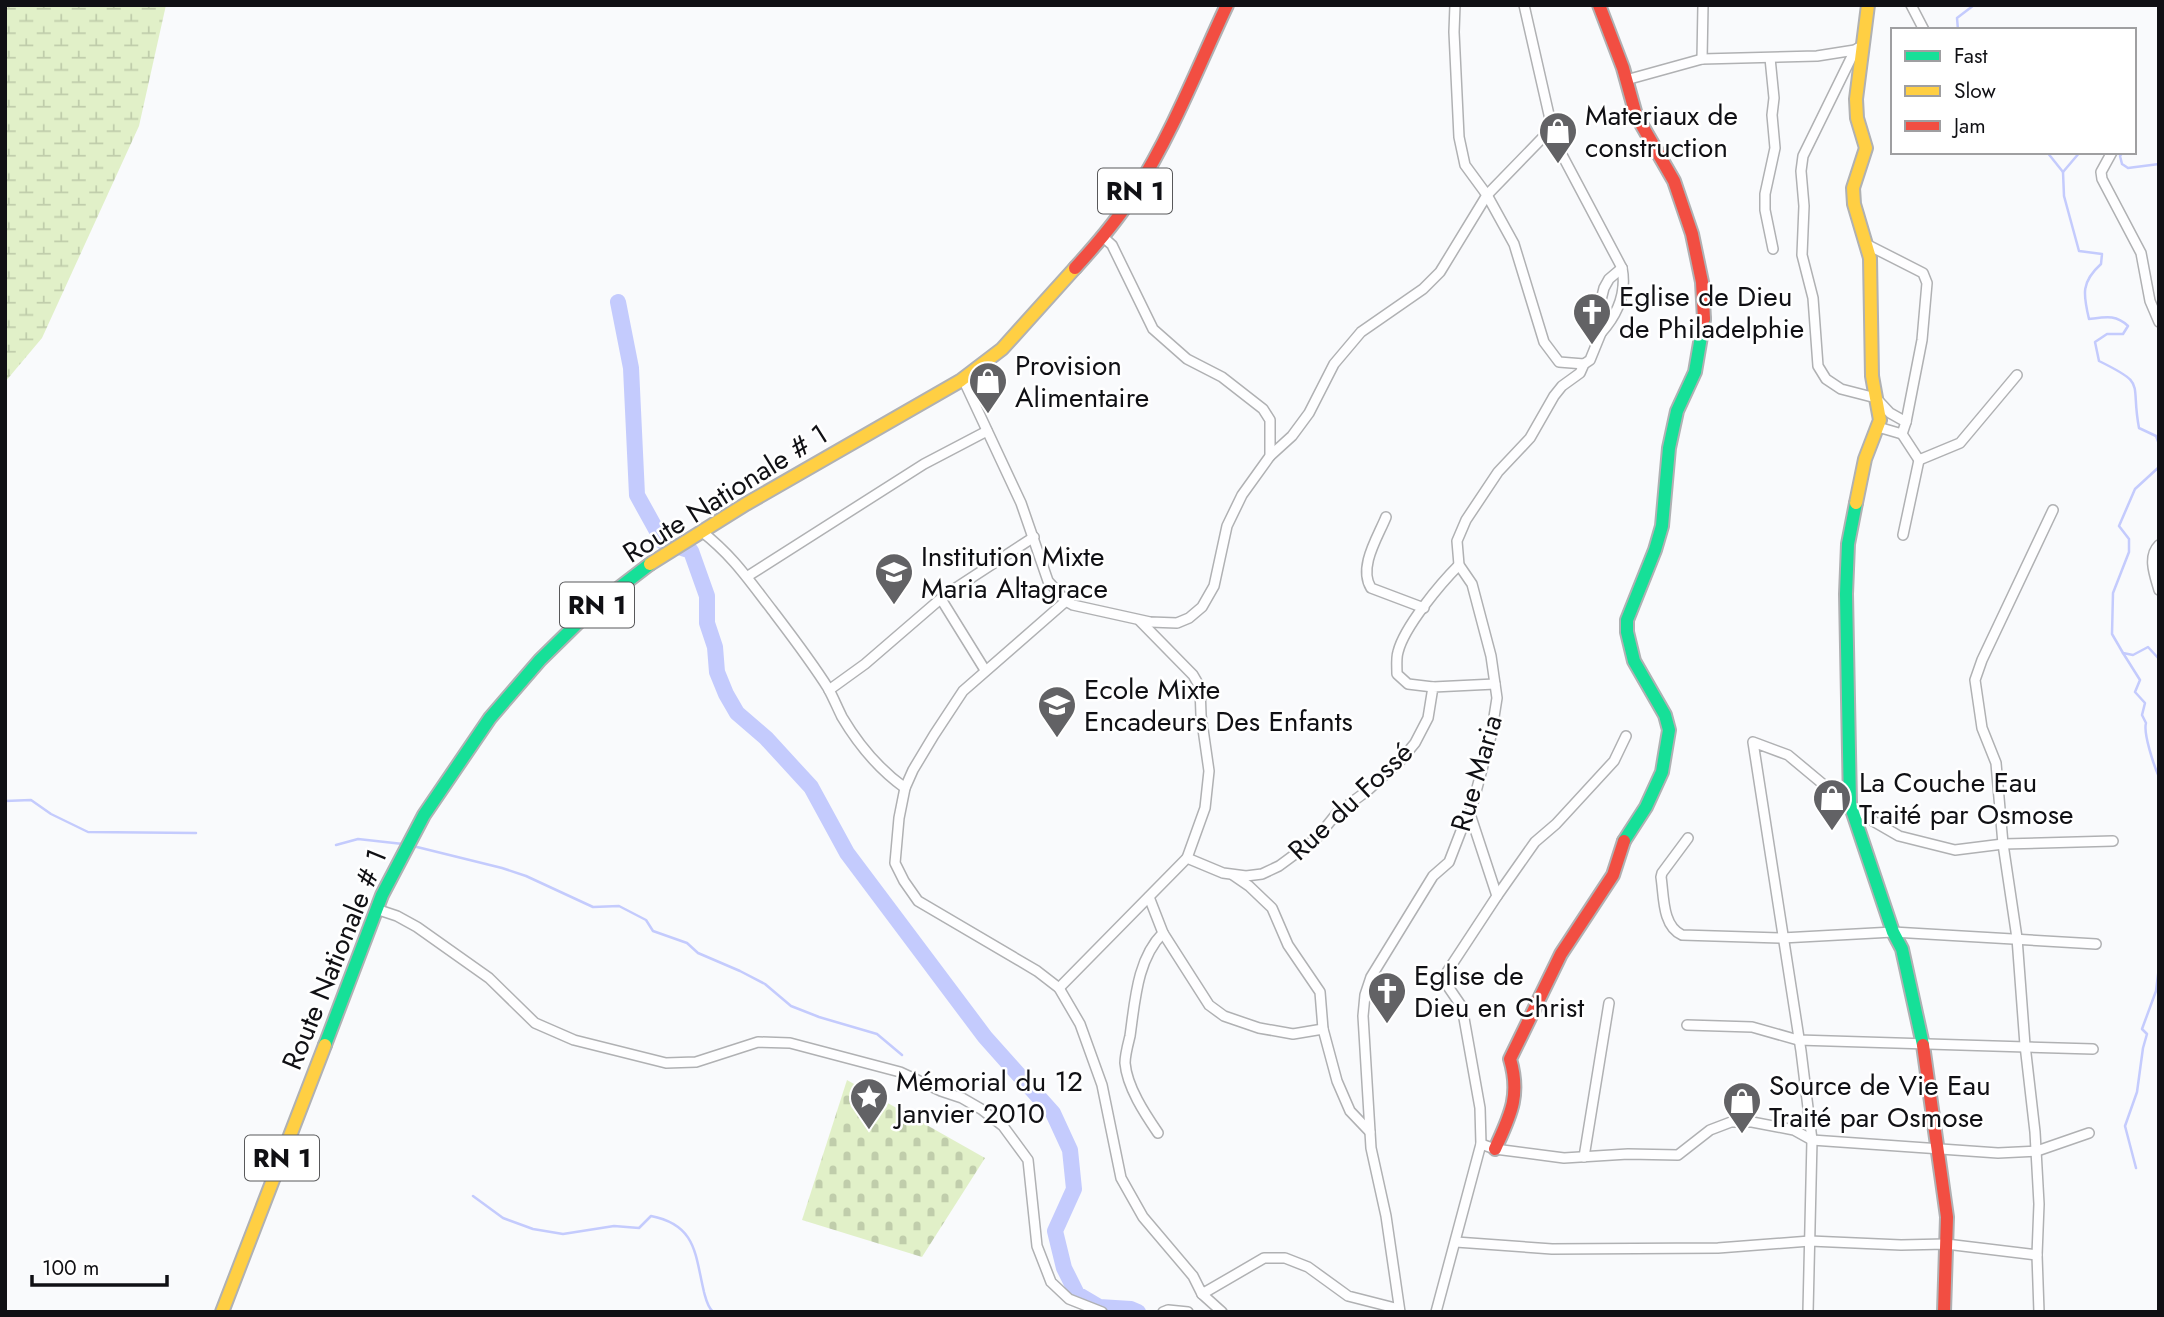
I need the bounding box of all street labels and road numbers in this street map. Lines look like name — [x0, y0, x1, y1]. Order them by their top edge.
road number: RN 1 — [1098, 168, 1172, 214]
street label: Route Nationale # 1 — [615, 414, 836, 573]
road number: RN 1 — [560, 582, 634, 628]
street label: Rue Maria — [1440, 710, 1513, 836]
street label: Rue du Fossé — [1279, 733, 1422, 870]
street label: Route Nationale # 1 — [271, 843, 397, 1076]
road number: RN 1 — [245, 1135, 319, 1180]

